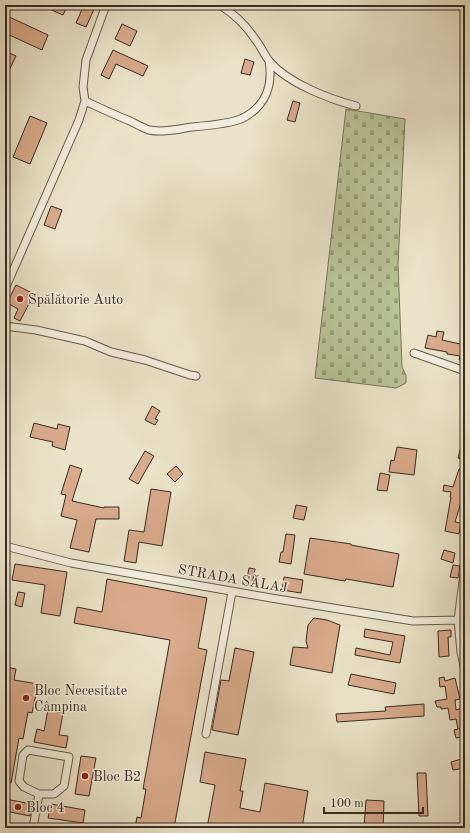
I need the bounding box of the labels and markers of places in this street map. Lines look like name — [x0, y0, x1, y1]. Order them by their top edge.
place label: Spălătorie Auto — [28, 293, 123, 307]
marker: Spălătorie Auto — [15, 294, 25, 304]
place label: Bloc Necesitate Câmpina — [34, 684, 127, 714]
marker: Bloc Necesitate Câmpina — [21, 693, 31, 703]
place label: Bloc B2 — [93, 770, 141, 784]
marker: Bloc B2 — [80, 771, 90, 781]
place label: Bloc 4 — [26, 801, 65, 815]
marker: Bloc 4 — [13, 802, 23, 812]

